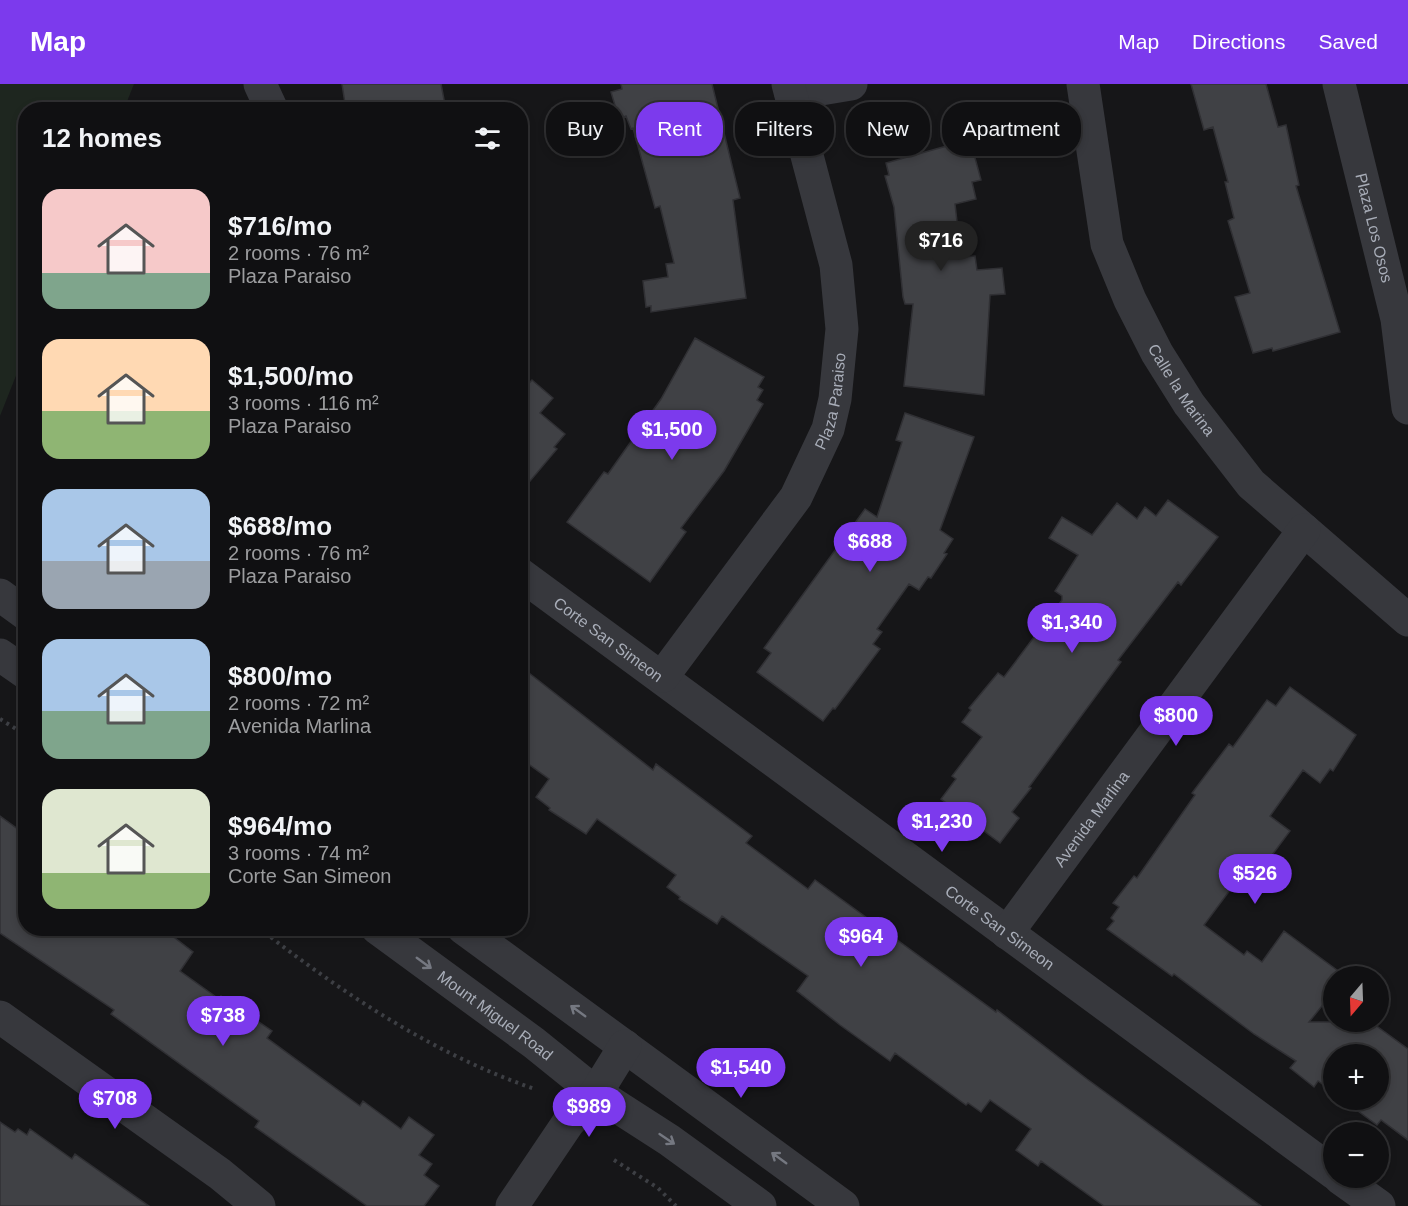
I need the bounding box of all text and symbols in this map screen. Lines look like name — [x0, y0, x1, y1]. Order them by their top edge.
text: Map — [30, 26, 86, 57]
text: Map — [1118, 30, 1159, 53]
text: Directions — [1192, 30, 1285, 53]
text: Saved — [1318, 30, 1378, 53]
chip: Buy — [546, 102, 624, 156]
chip: Rent — [636, 102, 723, 156]
chip: Filters — [735, 102, 834, 156]
chip: New — [846, 102, 930, 156]
chip: Apartment — [942, 102, 1081, 156]
icon: filters — [471, 122, 504, 155]
text: 12 homes — [42, 123, 162, 153]
street label: Plaza Los Osos — [1353, 171, 1396, 284]
text: $716/mo — [228, 211, 332, 241]
icon: home — [90, 213, 162, 285]
pin: $716 — [905, 221, 977, 272]
text: $716 — [919, 229, 963, 251]
text: 2 rooms · 76 m² — [228, 242, 369, 264]
text: Plaza Paraiso — [228, 265, 351, 287]
street label: Calle la Marina — [1145, 341, 1219, 439]
street label: Plaza Paraiso — [811, 352, 848, 452]
text: $1,500/mo — [228, 361, 354, 391]
icon: home — [90, 363, 162, 435]
text: 3 rooms · 116 m² — [228, 392, 379, 414]
pin: $1,500 — [623, 410, 721, 461]
text: Plaza Paraiso — [228, 415, 351, 437]
text: $1,500 — [641, 418, 703, 440]
text: $688/mo — [228, 511, 332, 541]
icon: home — [90, 513, 162, 585]
pin: $688 — [834, 522, 906, 573]
text: $688 — [848, 530, 892, 552]
text: 2 rooms · 76 m² — [228, 542, 369, 564]
text: Plaza Paraiso — [228, 565, 351, 587]
street label: Corte San Simeon — [551, 594, 666, 685]
pin: $1,340 — [1023, 603, 1121, 654]
text: $1,340 — [1041, 611, 1103, 633]
text: $800/mo — [228, 661, 332, 691]
icon: home — [90, 663, 162, 735]
text: 2 rooms · 72 m² — [228, 692, 369, 714]
pin: $800 — [1140, 696, 1212, 747]
text: $800 — [1154, 704, 1198, 726]
text: Avenida Marlina — [228, 715, 371, 737]
street label: Avenida Marlina — [1050, 767, 1132, 870]
pin: $1,230 — [893, 802, 991, 853]
text: $1,230 — [911, 810, 973, 832]
text: $964/mo — [228, 811, 332, 841]
icon: home — [90, 813, 162, 885]
text: 3 rooms · 74 m² — [228, 842, 369, 864]
pin: $526 — [1219, 854, 1291, 905]
text: $526 — [1233, 862, 1277, 884]
text: Corte San Simeon — [228, 865, 391, 887]
street label: Corte San Simeon — [942, 882, 1058, 973]
pin: $964 — [825, 917, 897, 968]
text: $964 — [839, 925, 883, 947]
one-way arrow — [416, 957, 432, 969]
north arrow — [1323, 966, 1389, 1032]
map controls — [1323, 966, 1389, 1188]
street label: Mount Miguel Road — [435, 967, 556, 1063]
pin: $738 — [187, 996, 259, 1047]
text: $738 — [201, 1004, 245, 1026]
one-way arrow — [570, 1005, 586, 1018]
button: + — [1323, 1044, 1389, 1110]
pin: $1,540 — [692, 1048, 790, 1099]
text: $1,540 — [710, 1056, 772, 1078]
pin: $708 — [79, 1079, 151, 1130]
text: $708 — [93, 1087, 137, 1109]
pin: $989 — [553, 1087, 625, 1138]
text: $989 — [567, 1095, 611, 1117]
button: − — [1323, 1122, 1389, 1188]
one-way arrow — [658, 1133, 674, 1145]
one-way arrow — [771, 1152, 787, 1165]

